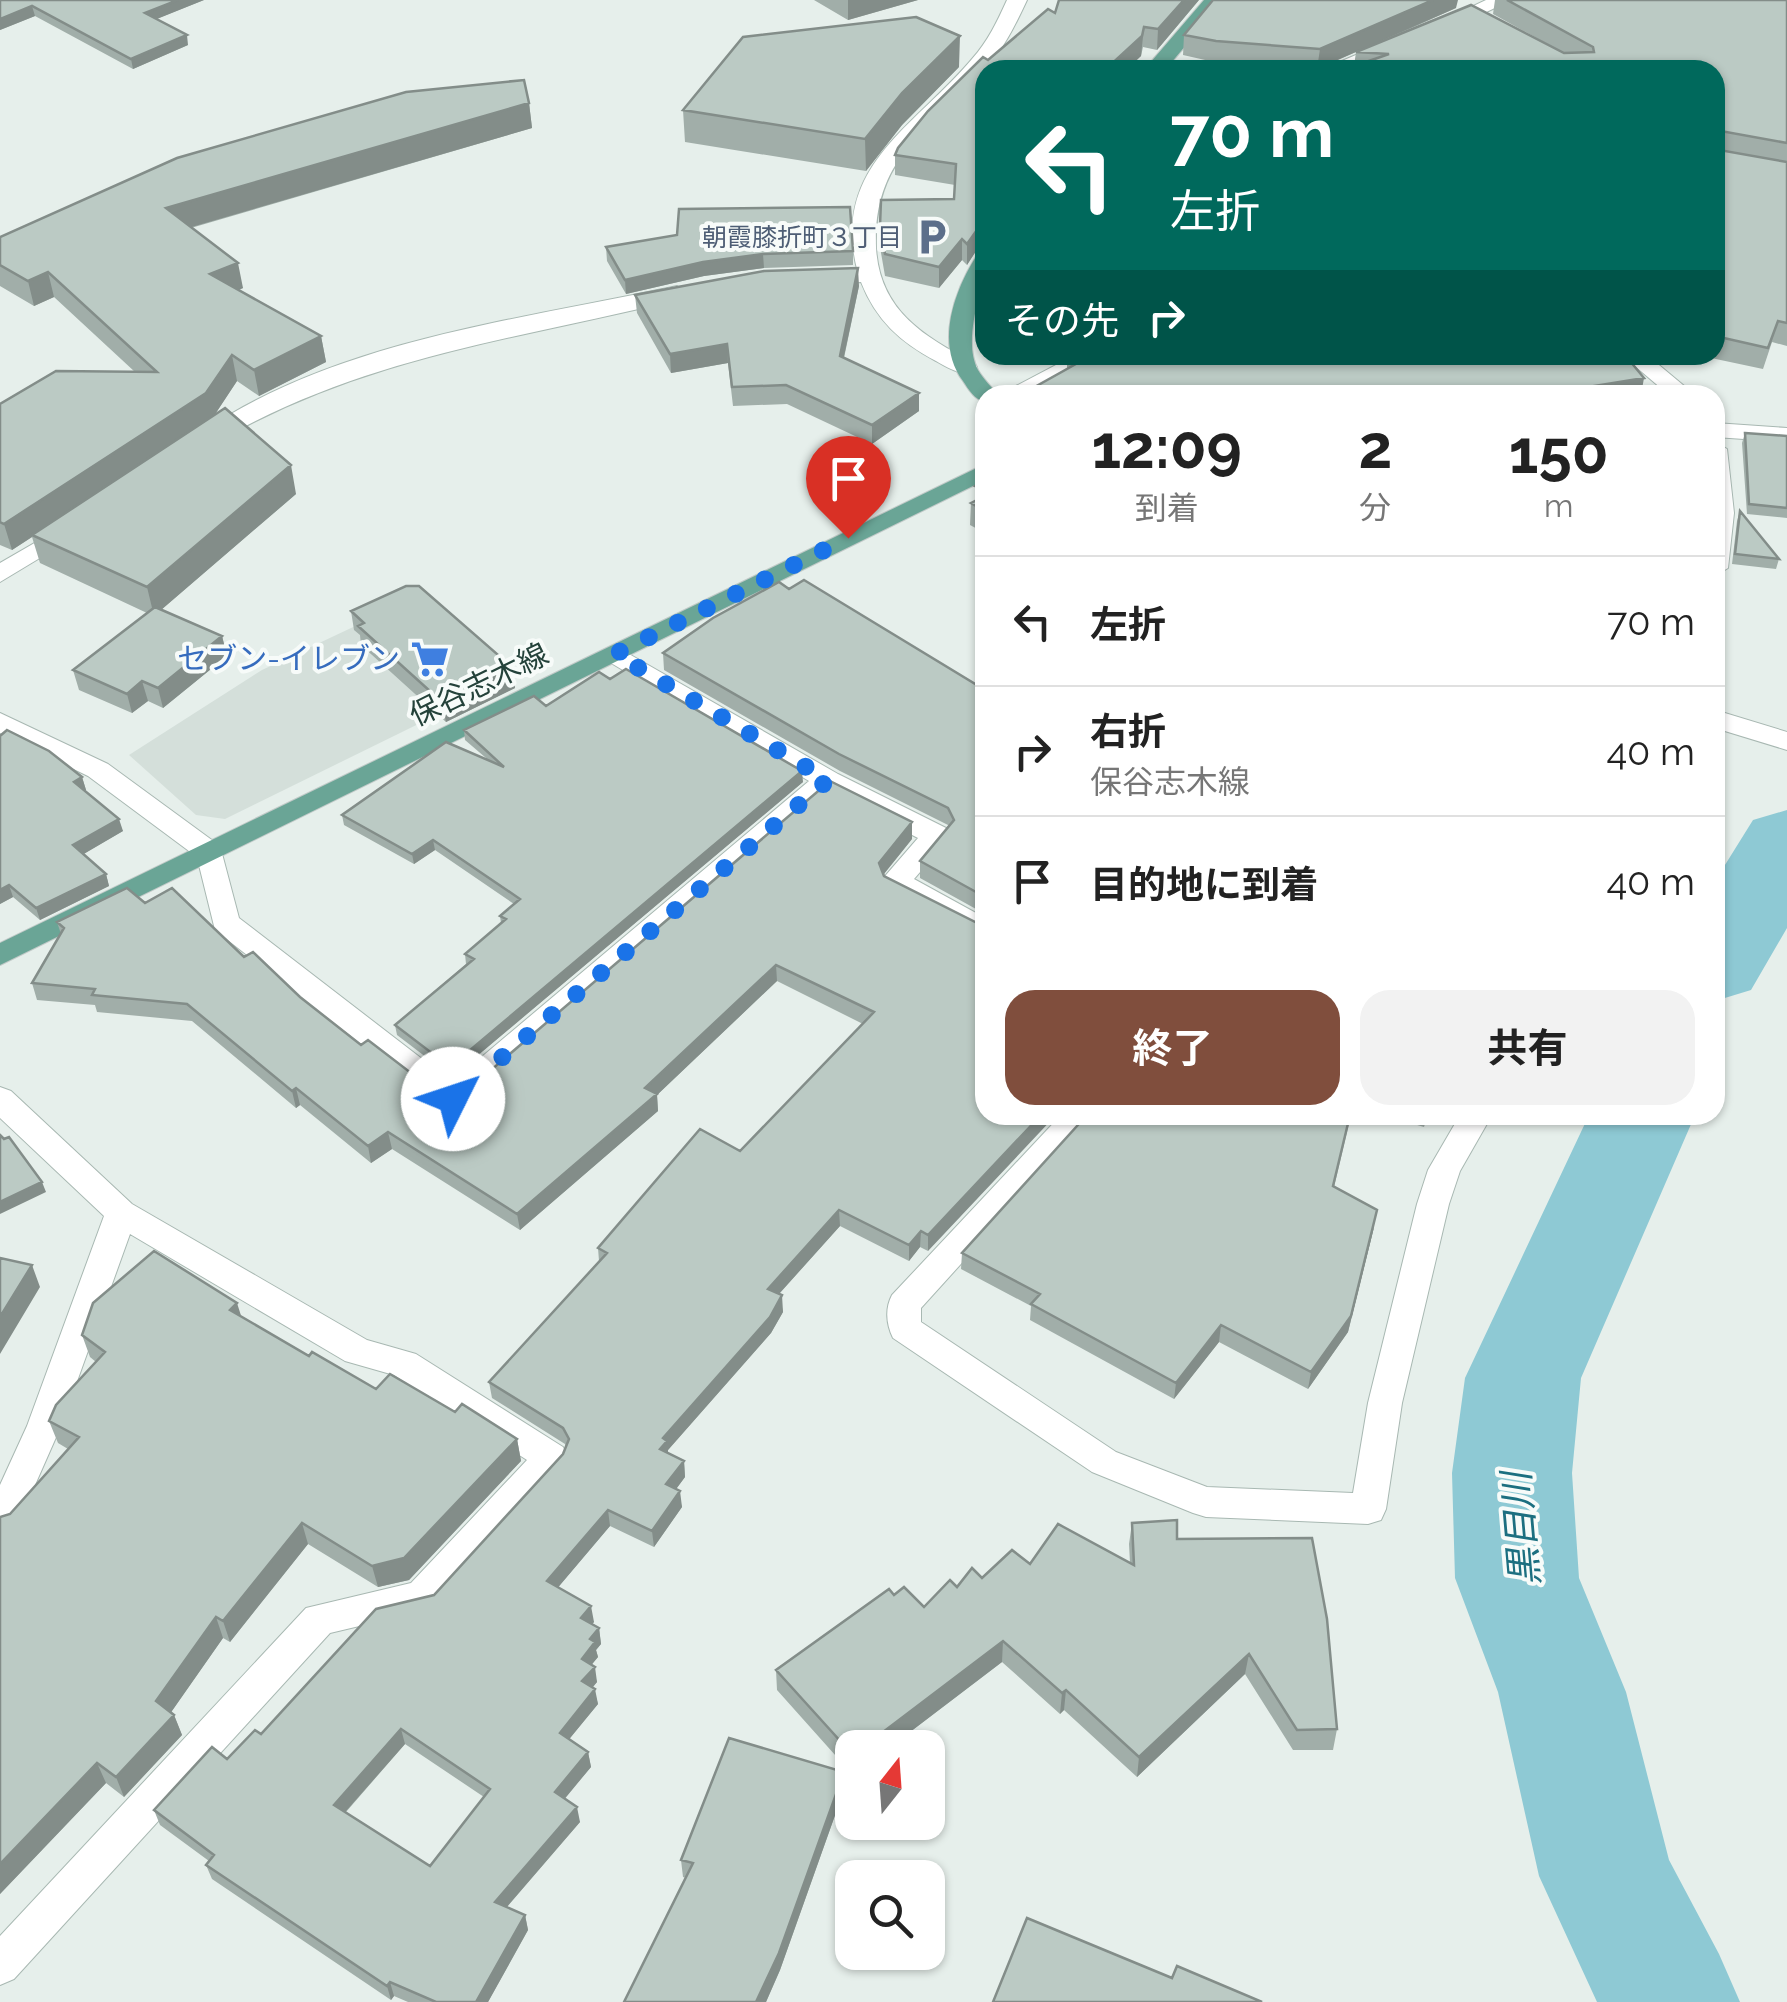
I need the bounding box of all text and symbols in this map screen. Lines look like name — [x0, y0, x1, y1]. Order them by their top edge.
text: 70 m — [1170, 91, 1334, 173]
icon: left — [1005, 100, 1135, 230]
text: 左折 — [1170, 185, 1260, 238]
parking icon: 朝霞膝折町３丁目 — [911, 216, 953, 258]
place label: 朝霞膝折町３丁目 — [702, 222, 902, 252]
icon: right — [1139, 290, 1194, 345]
text: その先 — [1005, 298, 1119, 343]
text: 12:09 — [1091, 412, 1242, 482]
text: 2 — [1358, 412, 1392, 482]
text: 150 — [1509, 417, 1609, 487]
pin — [806, 436, 891, 539]
icon: arrive — [821, 451, 876, 506]
text: m — [1544, 487, 1573, 524]
text: 到着 — [1135, 489, 1199, 526]
text: 分 — [1359, 489, 1391, 526]
icon: left — [1005, 594, 1060, 649]
text: 70 m — [1607, 599, 1695, 644]
text: 左折 — [1090, 602, 1166, 647]
street label: 保谷志木線 — [404, 636, 554, 733]
supermarket icon: セブン-イレブン — [409, 638, 451, 680]
place label: セブン-イレブン — [177, 641, 400, 676]
text: 右折 — [1090, 709, 1166, 754]
icon: right — [1005, 724, 1060, 779]
text: 40 m — [1606, 729, 1695, 774]
text: 保谷志木線 — [1090, 763, 1250, 800]
icon: arrive — [1005, 854, 1060, 909]
text: 40 m — [1606, 859, 1695, 904]
text: 目的地に到着 — [1090, 862, 1318, 907]
button: 終了 — [1005, 990, 1340, 1105]
button: 共有 — [1360, 990, 1695, 1105]
position arrow — [401, 1047, 505, 1151]
water label: 黒目川 — [1493, 1466, 1548, 1588]
north arrow — [835, 1730, 945, 1840]
map controls — [835, 1730, 945, 1970]
button: search — [835, 1860, 945, 1970]

